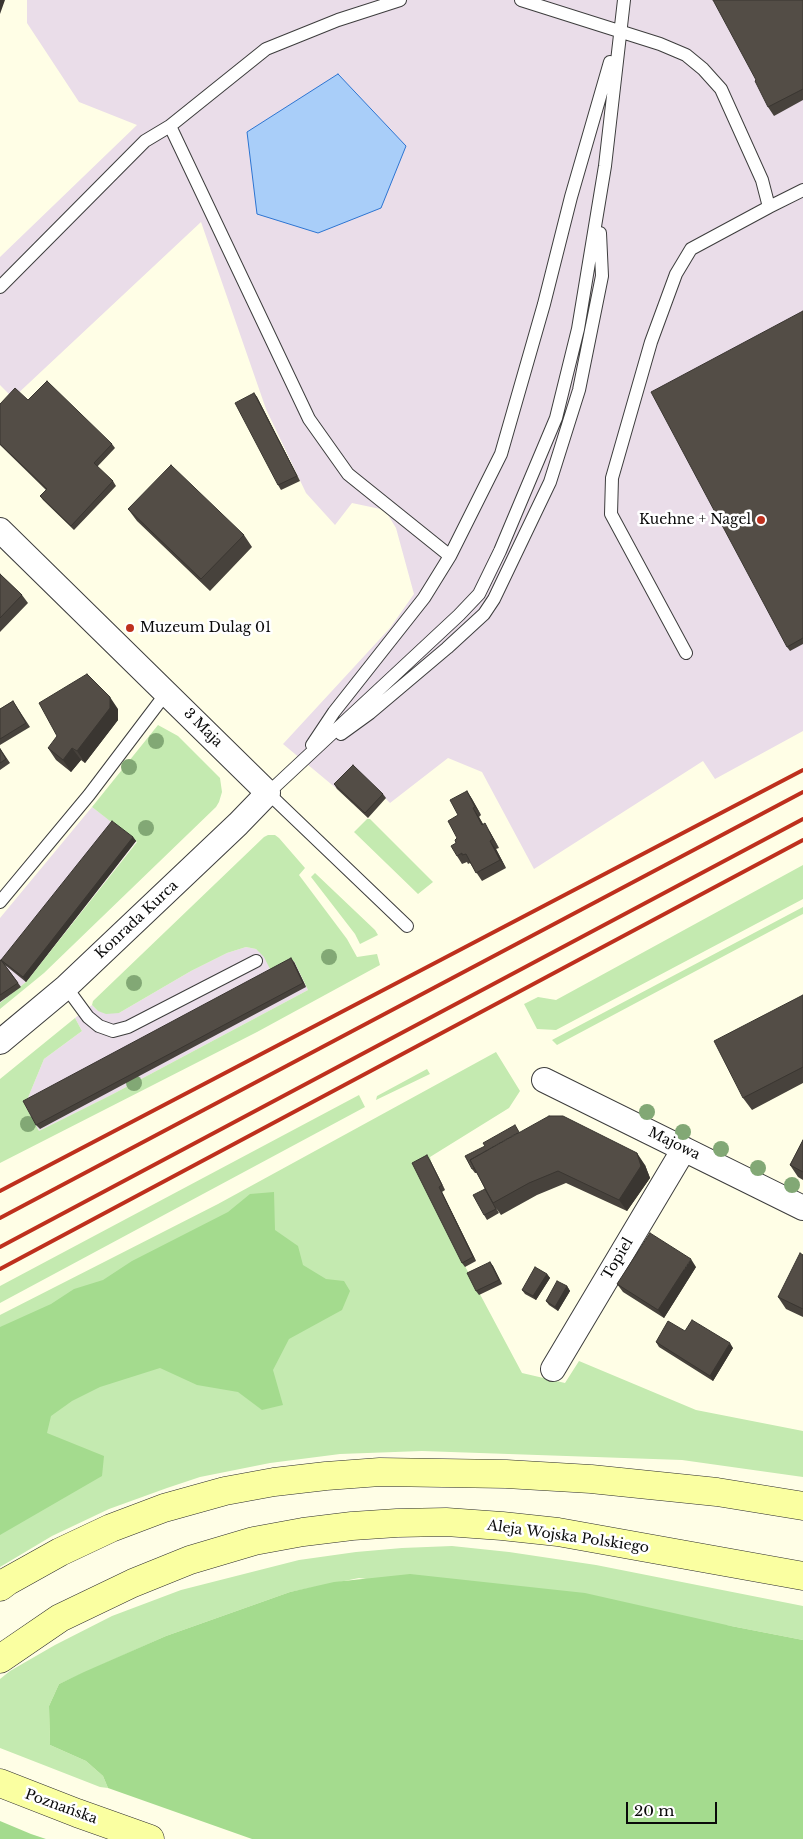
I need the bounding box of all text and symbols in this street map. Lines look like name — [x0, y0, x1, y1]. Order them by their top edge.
place label: Kuehne + Nagel — [639, 512, 751, 528]
marker: Kuehne + Nagel — [755, 514, 767, 526]
place label: Muzeum Dulag 01 — [140, 620, 271, 636]
marker: Muzeum Dulag 01 — [124, 622, 136, 634]
street label: 3 Maja — [180, 705, 226, 751]
street label: Konrada Kurca — [92, 877, 182, 963]
street label: Majowa — [645, 1124, 703, 1164]
street label: Topiel — [599, 1235, 637, 1283]
street label: Aleja Wojska Polskiego — [486, 1517, 650, 1557]
street label: Poznańska — [22, 1786, 100, 1828]
scale bar — [628, 1792, 719, 1824]
text: 20 m — [634, 1801, 674, 1820]

